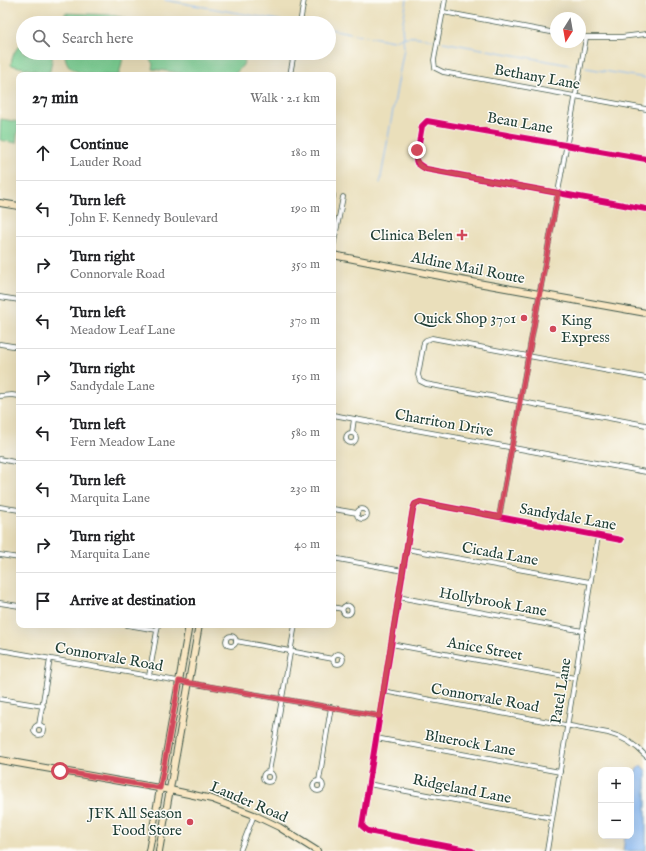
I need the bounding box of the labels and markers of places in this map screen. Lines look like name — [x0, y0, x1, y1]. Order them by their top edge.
place label: Clinica Belen — [370, 226, 453, 245]
marker: Clinica Belen — [456, 229, 468, 241]
place label: Quick Shop 3701 — [414, 309, 516, 328]
place label: King Express — [561, 311, 610, 347]
marker: Quick Shop 3701 — [519, 313, 529, 323]
marker: King Express — [548, 324, 558, 334]
place label: JFK All Season Food Store — [86, 804, 182, 840]
marker: JFK All Season Food Store — [185, 817, 195, 827]

